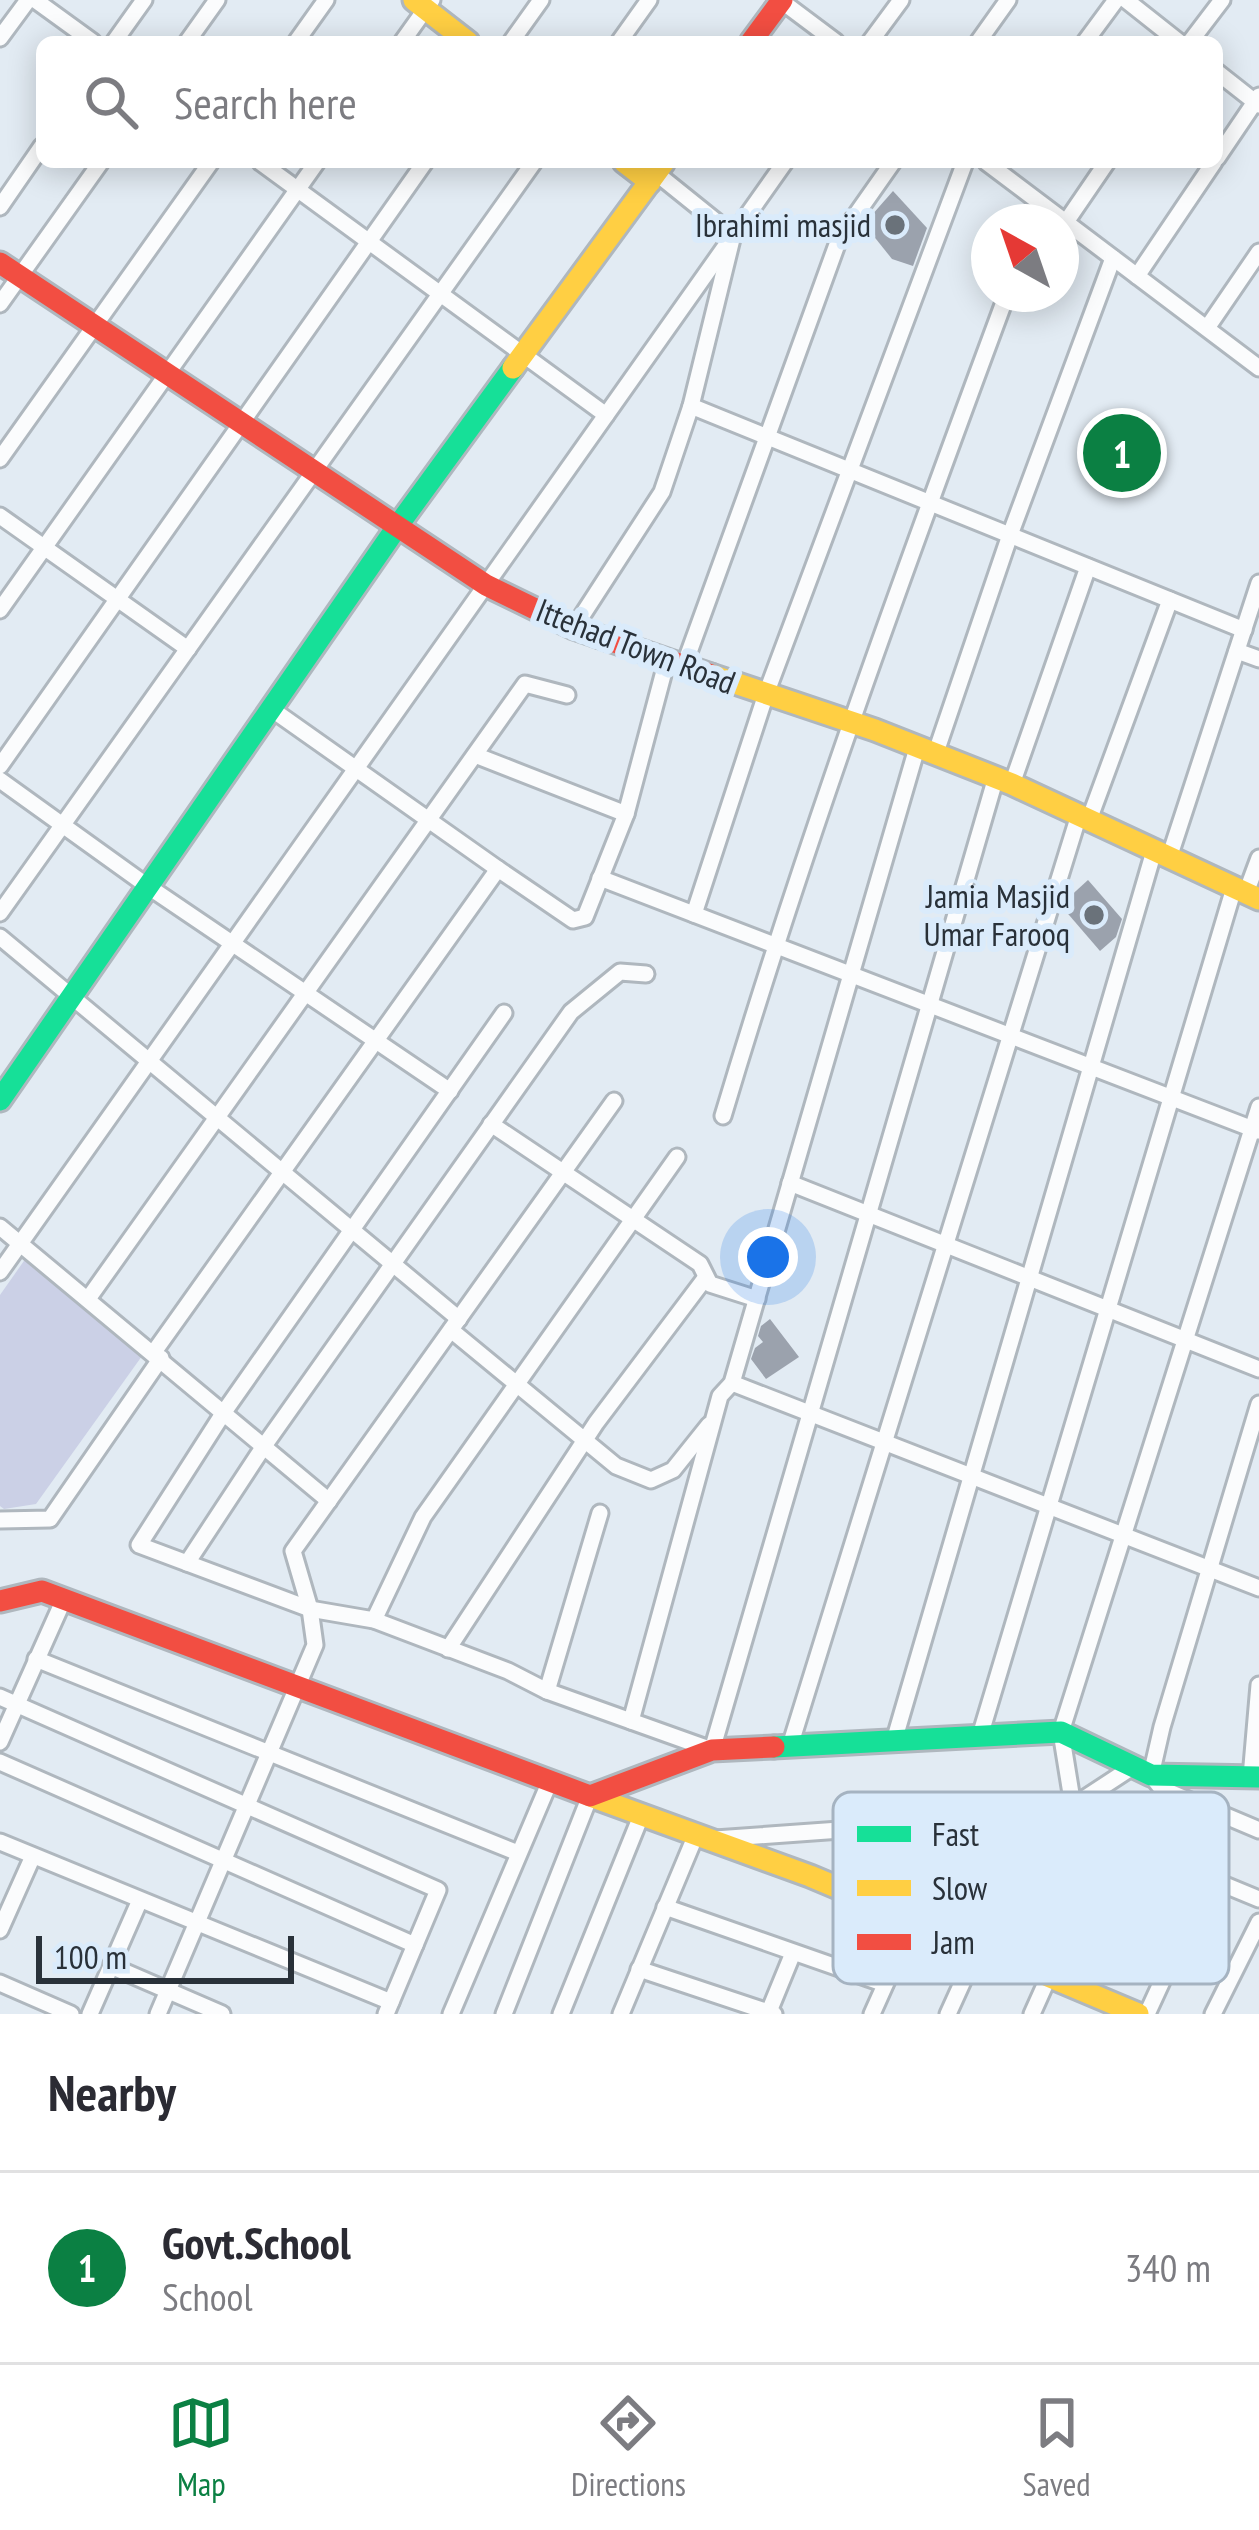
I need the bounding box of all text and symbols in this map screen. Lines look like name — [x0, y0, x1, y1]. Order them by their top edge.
search box — [36, 36, 1223, 168]
icon: search — [78, 69, 144, 135]
text: Search here — [174, 73, 357, 131]
place label: Ibrahimi masjid — [695, 203, 871, 246]
north arrow — [971, 204, 1079, 312]
marker: Ibrahimi masjid — [882, 212, 908, 238]
pin: 1 — [1083, 408, 1161, 498]
street label: Ittehad Town Road — [530, 588, 742, 703]
place label: Jamia Masjid Umar Farooq — [923, 874, 1070, 955]
marker: Jamia Masjid Umar Farooq — [1081, 902, 1107, 928]
your location — [738, 1227, 798, 1287]
legend — [833, 1792, 1229, 1984]
text: Fast — [932, 1812, 979, 1855]
text: Slow — [932, 1866, 988, 1909]
text: Jam — [931, 1920, 975, 1963]
scale bar — [36, 1930, 294, 1983]
text: 100 m — [54, 1935, 127, 1978]
text: Nearby — [48, 2059, 176, 2125]
text: Govt.School — [162, 2213, 351, 2271]
text: 1 — [78, 2242, 96, 2293]
text: 340 m — [1125, 2242, 1211, 2293]
text: School — [162, 2271, 253, 2322]
tab: Map — [168, 2390, 234, 2505]
tab: Directions — [571, 2390, 686, 2505]
tab: Saved — [1023, 2390, 1091, 2505]

